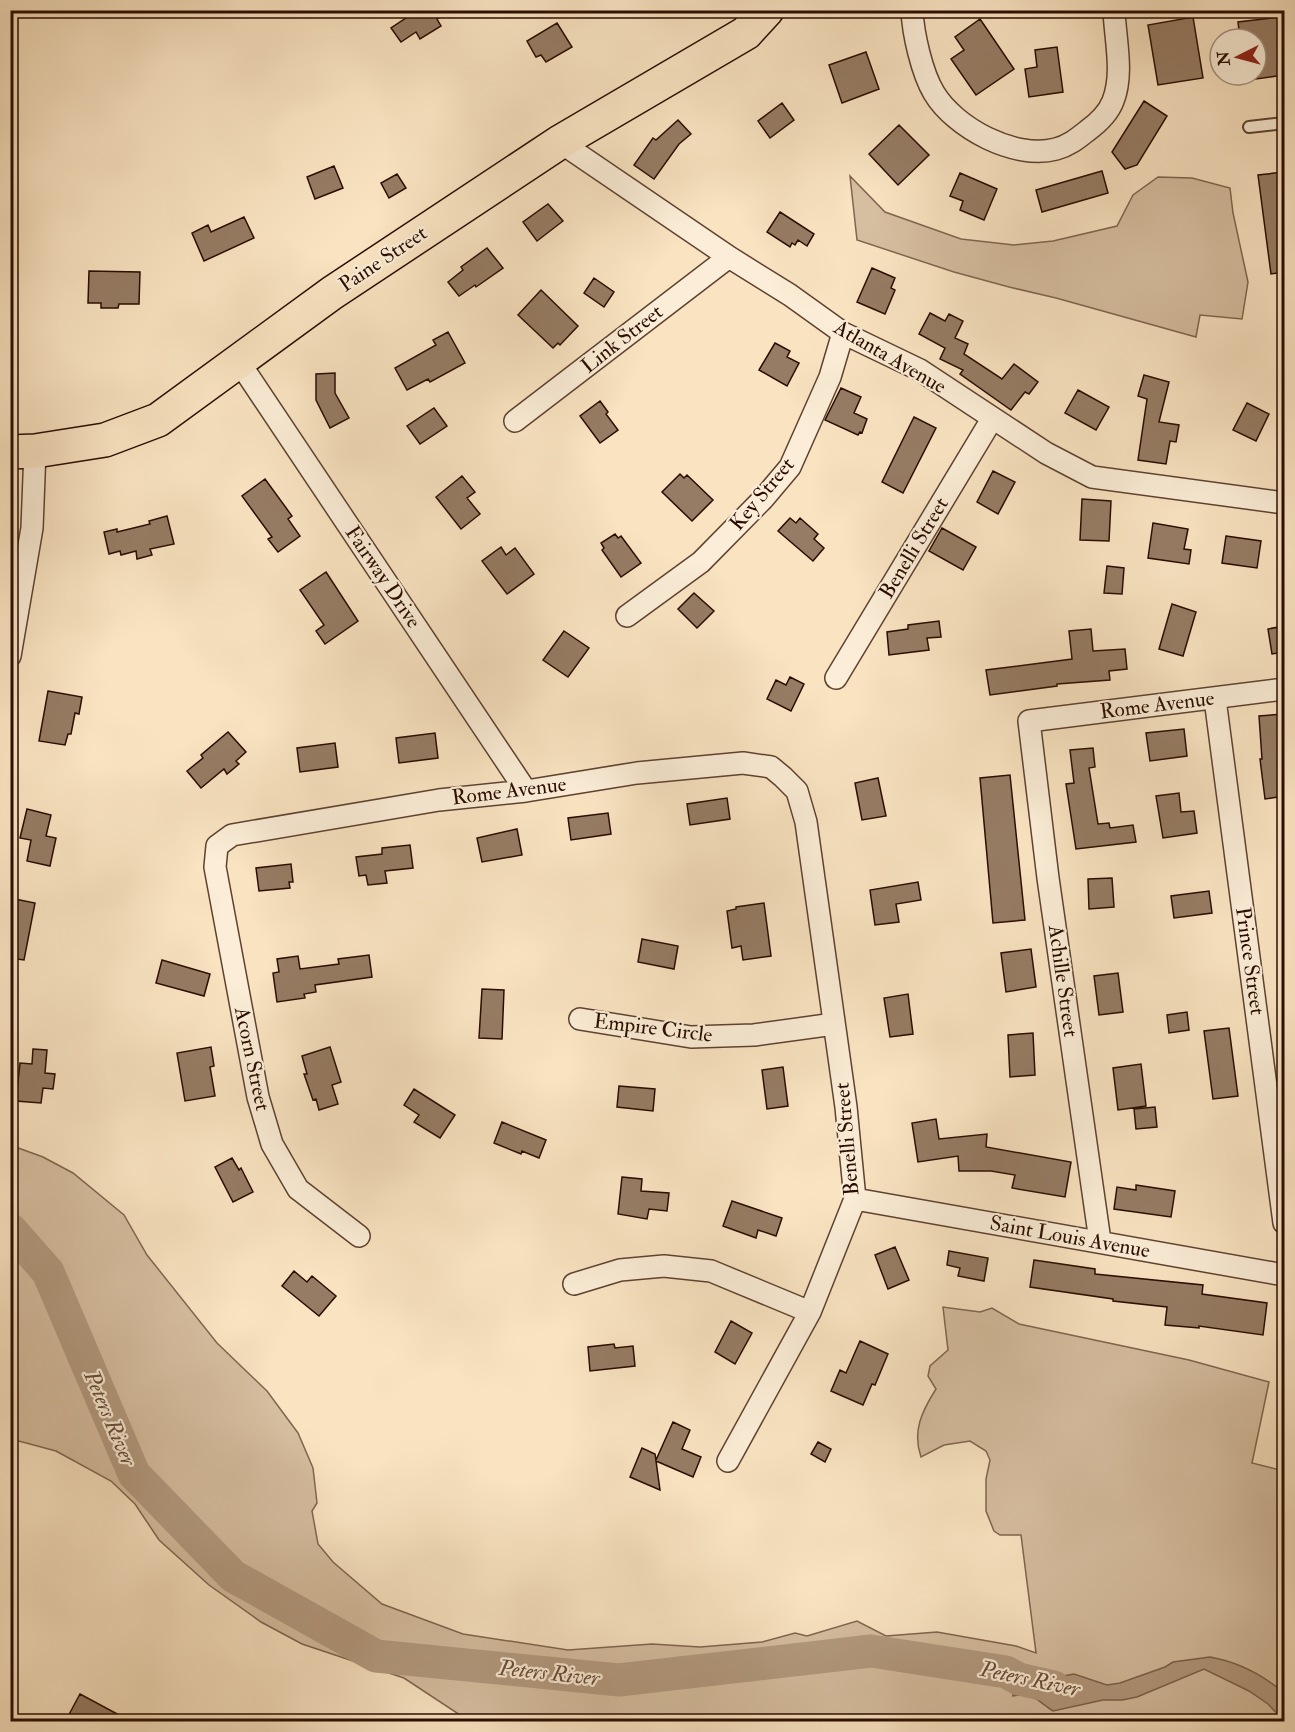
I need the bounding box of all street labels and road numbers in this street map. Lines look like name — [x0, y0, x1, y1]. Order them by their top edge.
street label: Paine Street — [334, 220, 432, 298]
street label: Link Street — [576, 298, 669, 379]
street label: Atlanta Avenue — [828, 313, 951, 400]
street label: Key Street — [724, 452, 801, 536]
street label: Benelli Street — [873, 492, 955, 604]
street label: Fairway Drive — [339, 521, 427, 634]
street label: Rome Avenue — [1098, 685, 1216, 725]
street label: Rome Avenue — [450, 771, 568, 811]
street label: Prince Street — [1229, 905, 1271, 1017]
street label: Achille Street — [1042, 922, 1084, 1039]
street label: Acorn Street — [228, 1004, 276, 1114]
street label: Empire Circle — [592, 1007, 714, 1049]
street label: Benelli Street — [829, 1081, 865, 1197]
street label: Saint Louis Avenue — [988, 1210, 1152, 1264]

